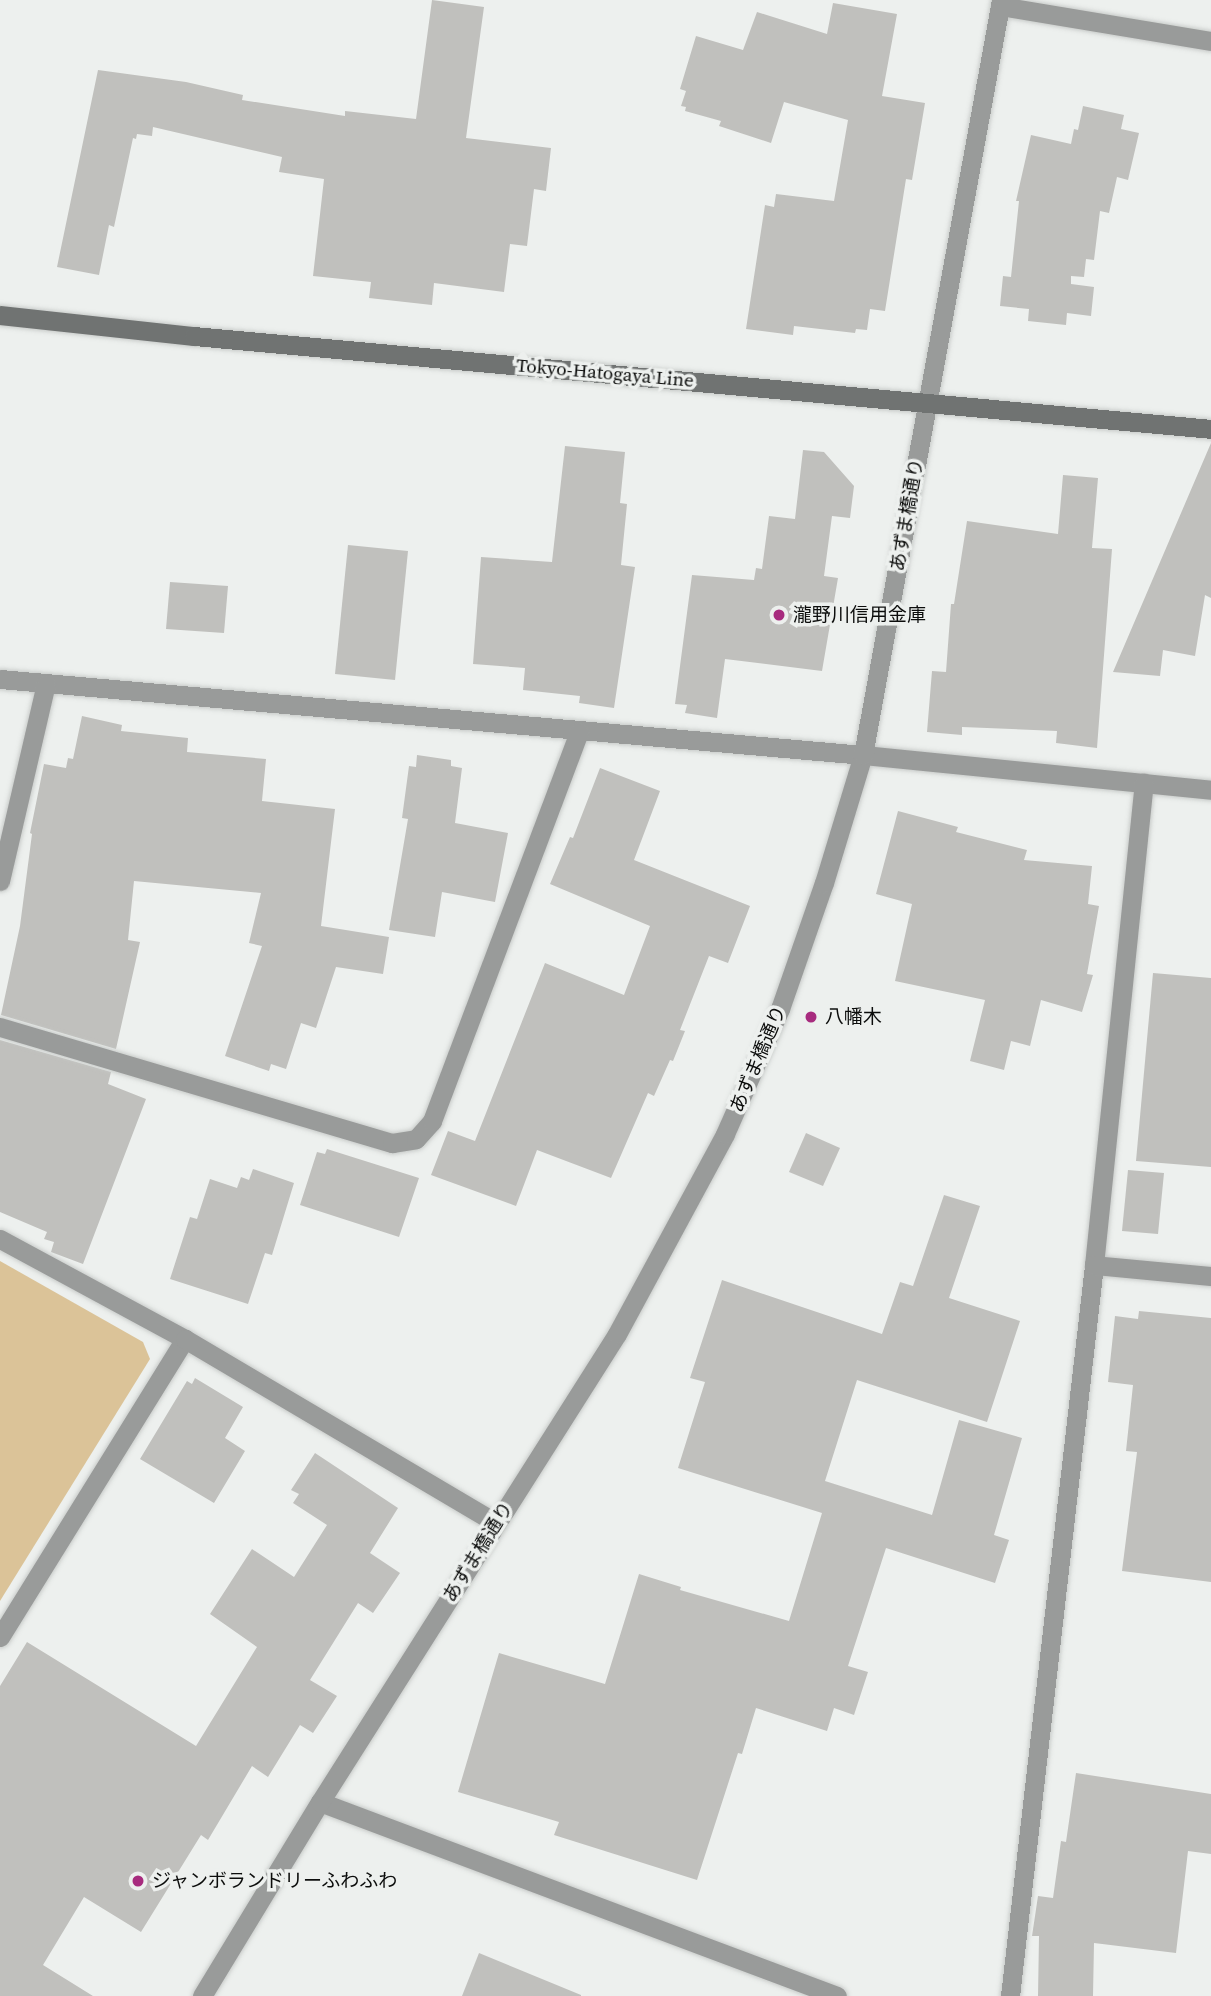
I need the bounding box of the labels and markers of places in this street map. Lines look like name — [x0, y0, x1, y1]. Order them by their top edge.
place label: 瀧野川信用金庫 — [793, 604, 926, 626]
marker: 瀧野川信用金庫 — [771, 607, 787, 623]
place label: 八幡木 — [825, 1006, 882, 1028]
marker: 八幡木 — [803, 1009, 819, 1025]
place label: ジャンボランドリーふわふわ — [152, 1870, 399, 1892]
marker: ジャンボランドリーふわふわ — [130, 1873, 146, 1889]

